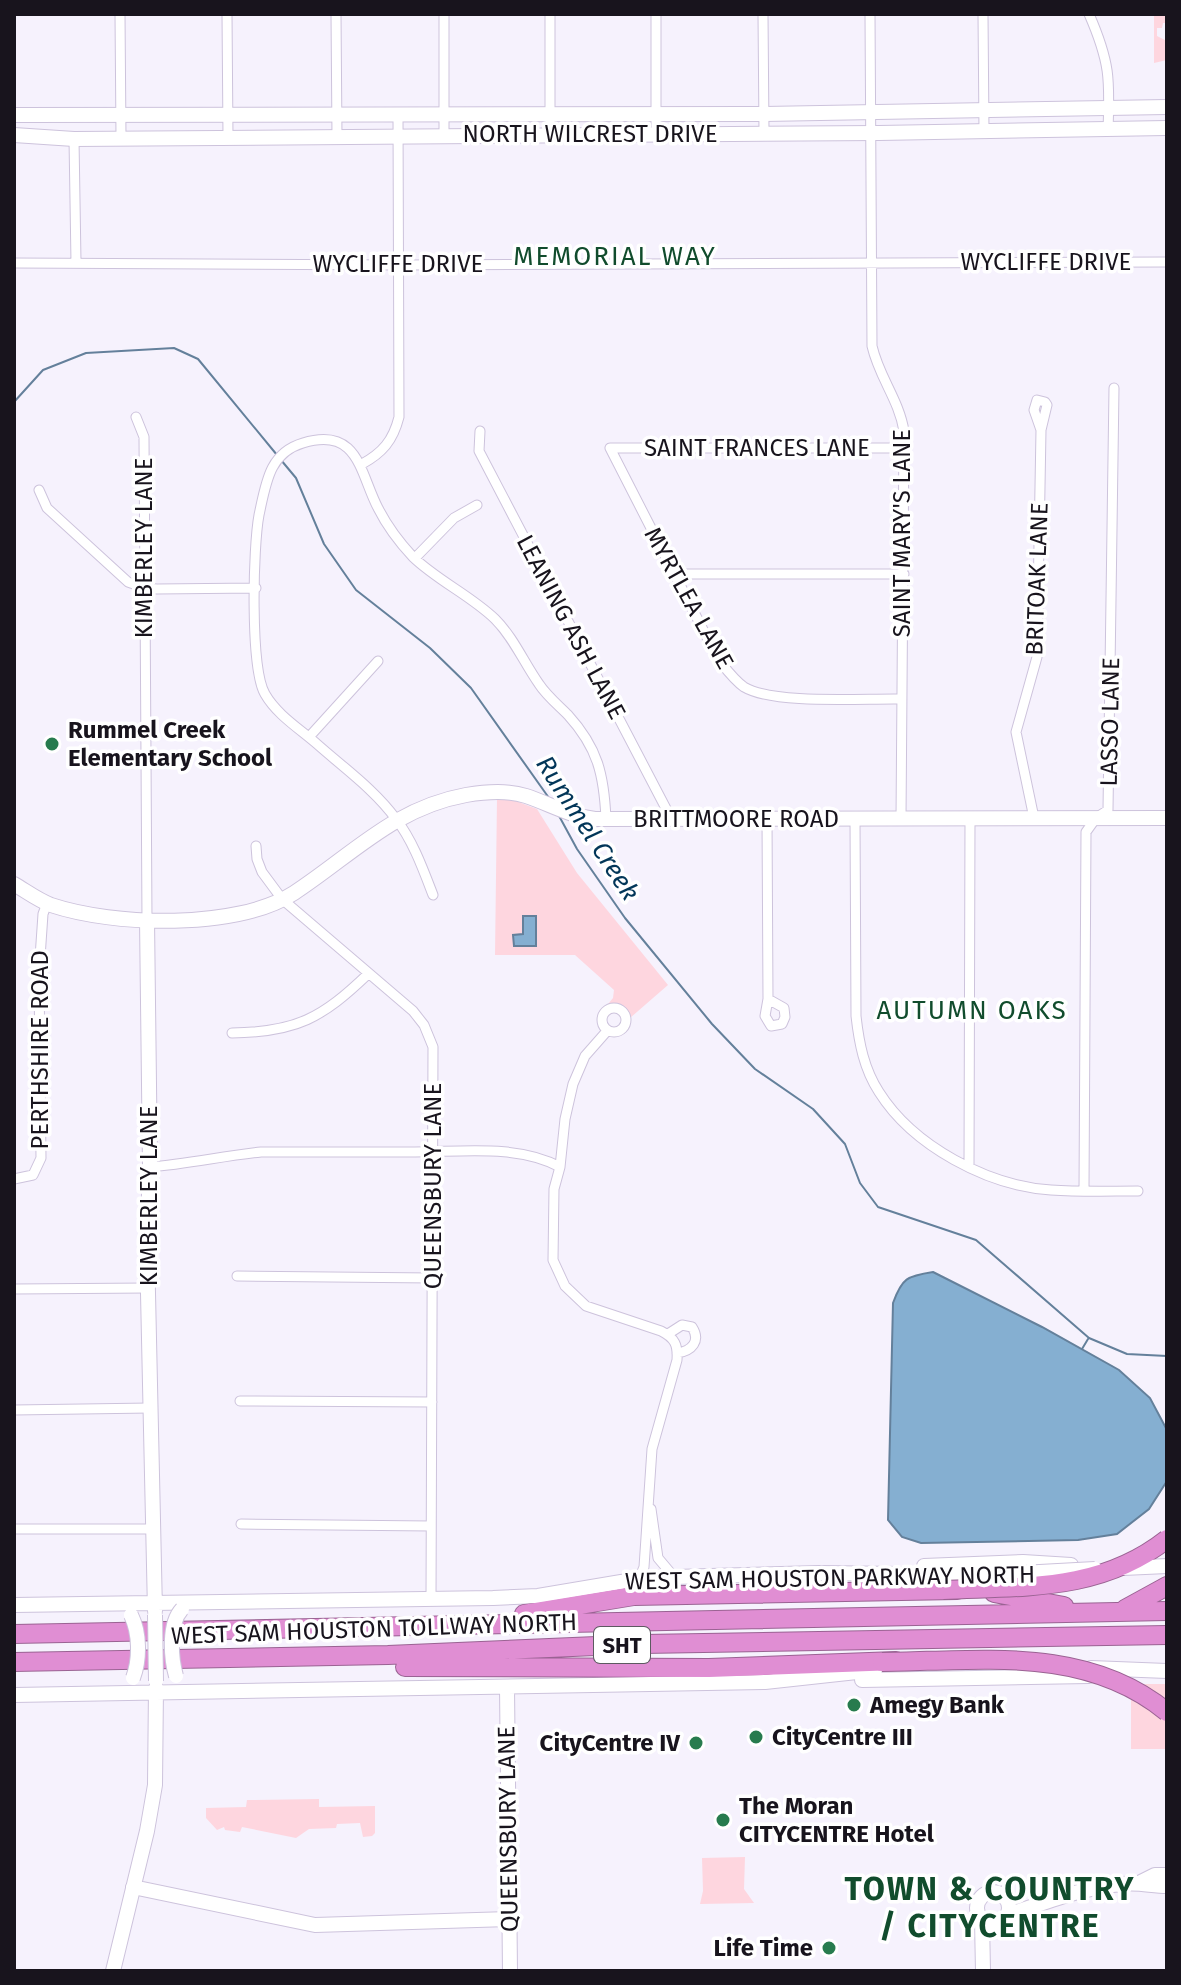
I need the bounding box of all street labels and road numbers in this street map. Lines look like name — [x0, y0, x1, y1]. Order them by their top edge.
street label: NORTH WILCREST DRIVE — [462, 120, 718, 148]
street label: WYCLIFFE DRIVE — [961, 248, 1131, 276]
street label: WYCLIFFE DRIVE — [313, 250, 483, 278]
street label: SAINT MARY'S LANE — [888, 429, 916, 637]
street label: SAINT FRANCES LANE — [644, 434, 870, 462]
street label: KIMBERLEY LANE — [130, 457, 158, 639]
street label: BRITOAK LANE — [1020, 502, 1054, 656]
street label: MYRTLEA LANE — [639, 522, 739, 674]
street label: LEANING ASH LANE — [511, 530, 631, 724]
street label: LASSO LANE — [1095, 657, 1125, 787]
street label: BRITTMOORE ROAD — [633, 805, 839, 833]
street label: PERTHSHIRE ROAD — [26, 950, 54, 1150]
street label: QUEENSBURY LANE — [419, 1083, 447, 1289]
street label: KIMBERLEY LANE — [135, 1105, 163, 1287]
street label: WEST SAM HOUSTON PARKWAY NORTH — [625, 1560, 1035, 1596]
street label: WEST SAM HOUSTON TOLLWAY NORTH — [170, 1608, 578, 1650]
road number: SHT — [594, 1627, 650, 1663]
street label: QUEENSBURY LANE — [492, 1726, 524, 1932]

